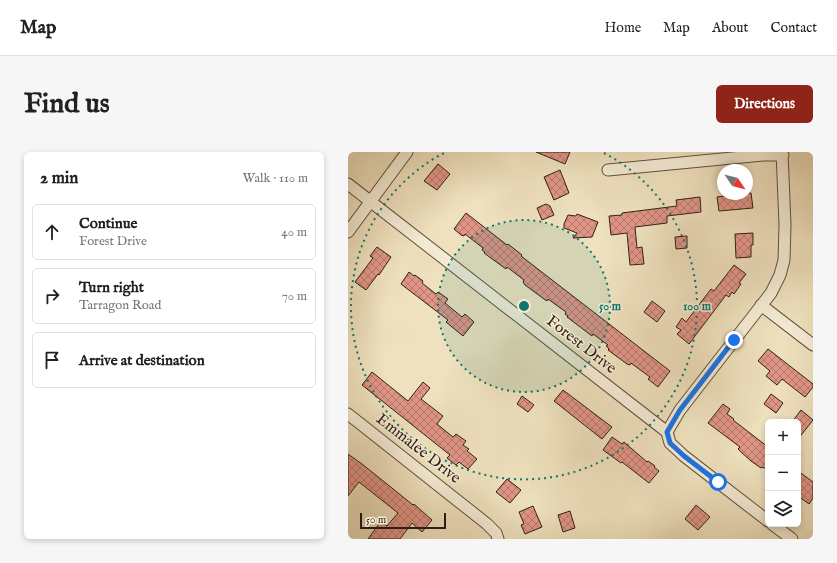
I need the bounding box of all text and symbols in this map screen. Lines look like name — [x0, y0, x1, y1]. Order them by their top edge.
text: Map — [20, 16, 56, 40]
text: Home — [605, 19, 641, 37]
text: Map — [663, 19, 690, 37]
text: About — [712, 19, 748, 37]
text: Contact — [770, 19, 817, 37]
button: Directions — [716, 85, 813, 123]
text: Find us — [24, 87, 110, 122]
north arrow — [717, 164, 753, 200]
text: 2 min — [40, 168, 78, 189]
text: Walk · 110 m — [243, 170, 308, 187]
text: Continue — [79, 214, 137, 233]
icon: ahead — [41, 221, 63, 243]
text: 40 m — [281, 224, 307, 241]
text: Forest Drive — [79, 233, 147, 250]
text: Turn right — [79, 278, 144, 297]
icon: right — [41, 285, 63, 307]
text: 70 m — [282, 288, 307, 305]
text: Tarragon Road — [79, 297, 161, 314]
centre of rings — [517, 299, 531, 313]
text: 50 m — [599, 299, 622, 314]
text: 100 m — [683, 299, 712, 314]
street label: Forest Drive — [542, 311, 620, 379]
route end — [725, 331, 743, 349]
icon: arrive — [41, 349, 63, 371]
text: Arrive at destination — [79, 351, 205, 370]
street label: Emmalee Drive — [371, 410, 465, 488]
map controls — [765, 419, 801, 527]
button: + — [765, 419, 801, 455]
button: − — [765, 455, 801, 491]
route start — [709, 473, 727, 491]
button: layers — [765, 491, 801, 527]
scale bar — [360, 511, 446, 530]
text: 50 m — [366, 513, 386, 527]

